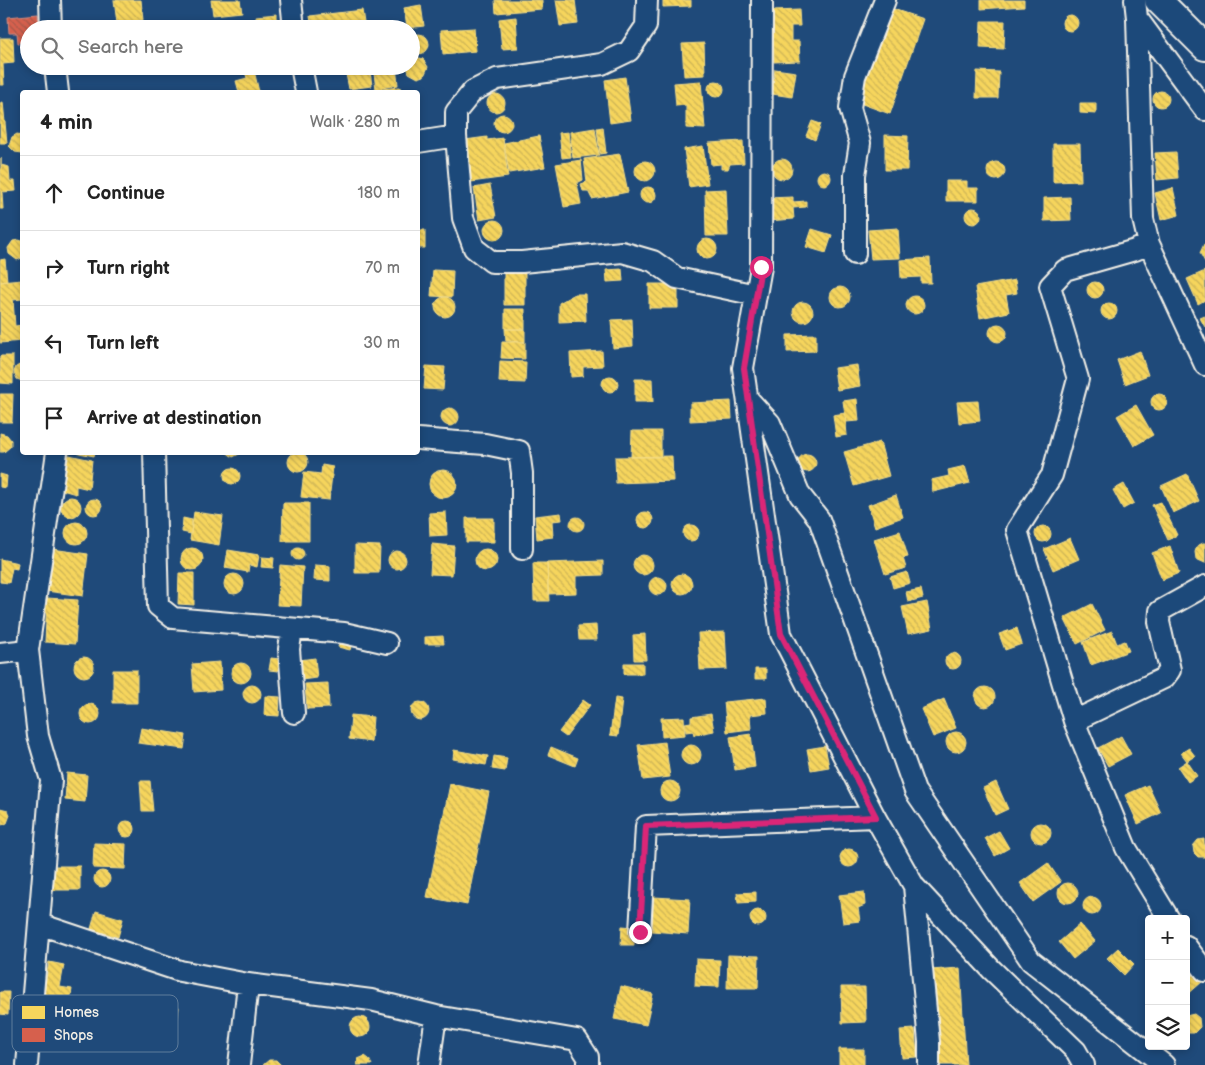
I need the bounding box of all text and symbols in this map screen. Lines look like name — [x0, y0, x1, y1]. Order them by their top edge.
search box — [20, 20, 420, 75]
icon: search — [38, 34, 66, 62]
text: Search here — [78, 36, 183, 59]
text: 4 min — [40, 110, 93, 135]
text: Walk · 280 m — [310, 113, 400, 132]
icon: ahead — [40, 179, 68, 207]
text: Continue — [87, 182, 165, 205]
text: 180 m — [358, 184, 400, 203]
icon: right — [40, 254, 68, 282]
route start — [750, 256, 773, 279]
text: Turn right — [87, 257, 170, 280]
text: 70 m — [365, 259, 400, 278]
icon: left — [40, 329, 68, 357]
text: Turn left — [87, 332, 159, 355]
text: 30 m — [363, 334, 400, 353]
icon: arrive — [40, 404, 68, 432]
text: Arrive at destination — [87, 407, 262, 430]
map controls — [1145, 915, 1190, 1050]
button: + — [1145, 915, 1190, 960]
route end — [629, 921, 652, 944]
button: − — [1145, 960, 1190, 1005]
legend — [12, 995, 178, 1052]
text: Homes — [54, 1004, 99, 1021]
button: layers — [1145, 1005, 1190, 1050]
text: Shops — [54, 1027, 93, 1044]

